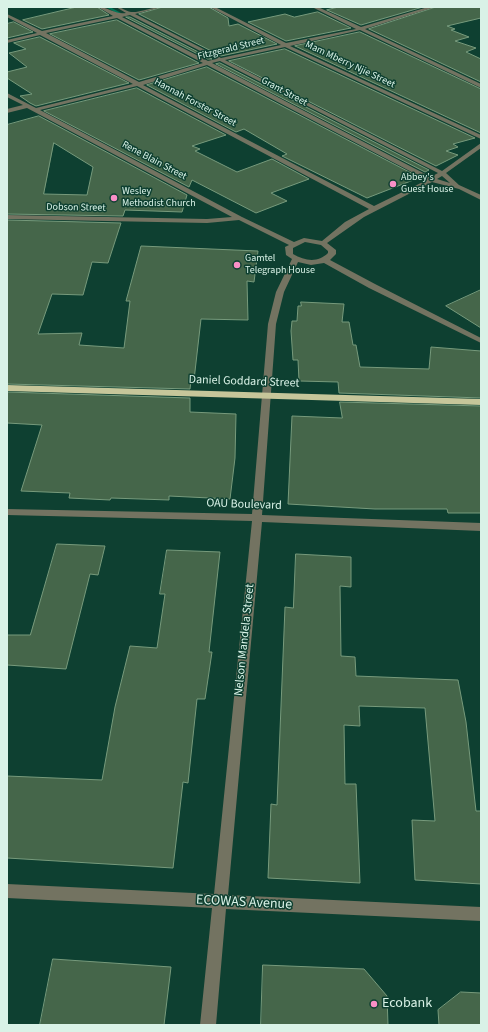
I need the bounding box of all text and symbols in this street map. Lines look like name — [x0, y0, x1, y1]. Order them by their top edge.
street label: Fitzgerald Street — [196, 35, 266, 63]
street label: Mam Mberry Njie Street — [303, 39, 397, 91]
street label: Grant Street — [259, 75, 309, 109]
street label: Hannah Forster Street — [152, 76, 238, 130]
street label: Rene Blain Street — [120, 139, 188, 183]
place label: Abbey's Guest House — [401, 172, 453, 196]
marker: Abbey's Guest House — [388, 179, 398, 189]
place label: Wesley Methodist Church — [122, 186, 196, 210]
marker: Wesley Methodist Church — [109, 193, 119, 203]
street label: Dobson Street — [46, 201, 106, 215]
place label: Gamtel Telegraph House — [245, 253, 315, 276]
marker: Gamtel Telegraph House — [232, 260, 242, 270]
street label: Daniel Goddard Street — [188, 373, 300, 391]
street label: OAU Boulevard — [206, 496, 282, 514]
street label: Nelson Mandela Street — [232, 583, 258, 697]
street label: ECOWAS Avenue — [196, 892, 292, 914]
place label: Ecobank — [382, 996, 432, 1012]
marker: Ecobank — [369, 999, 379, 1009]

